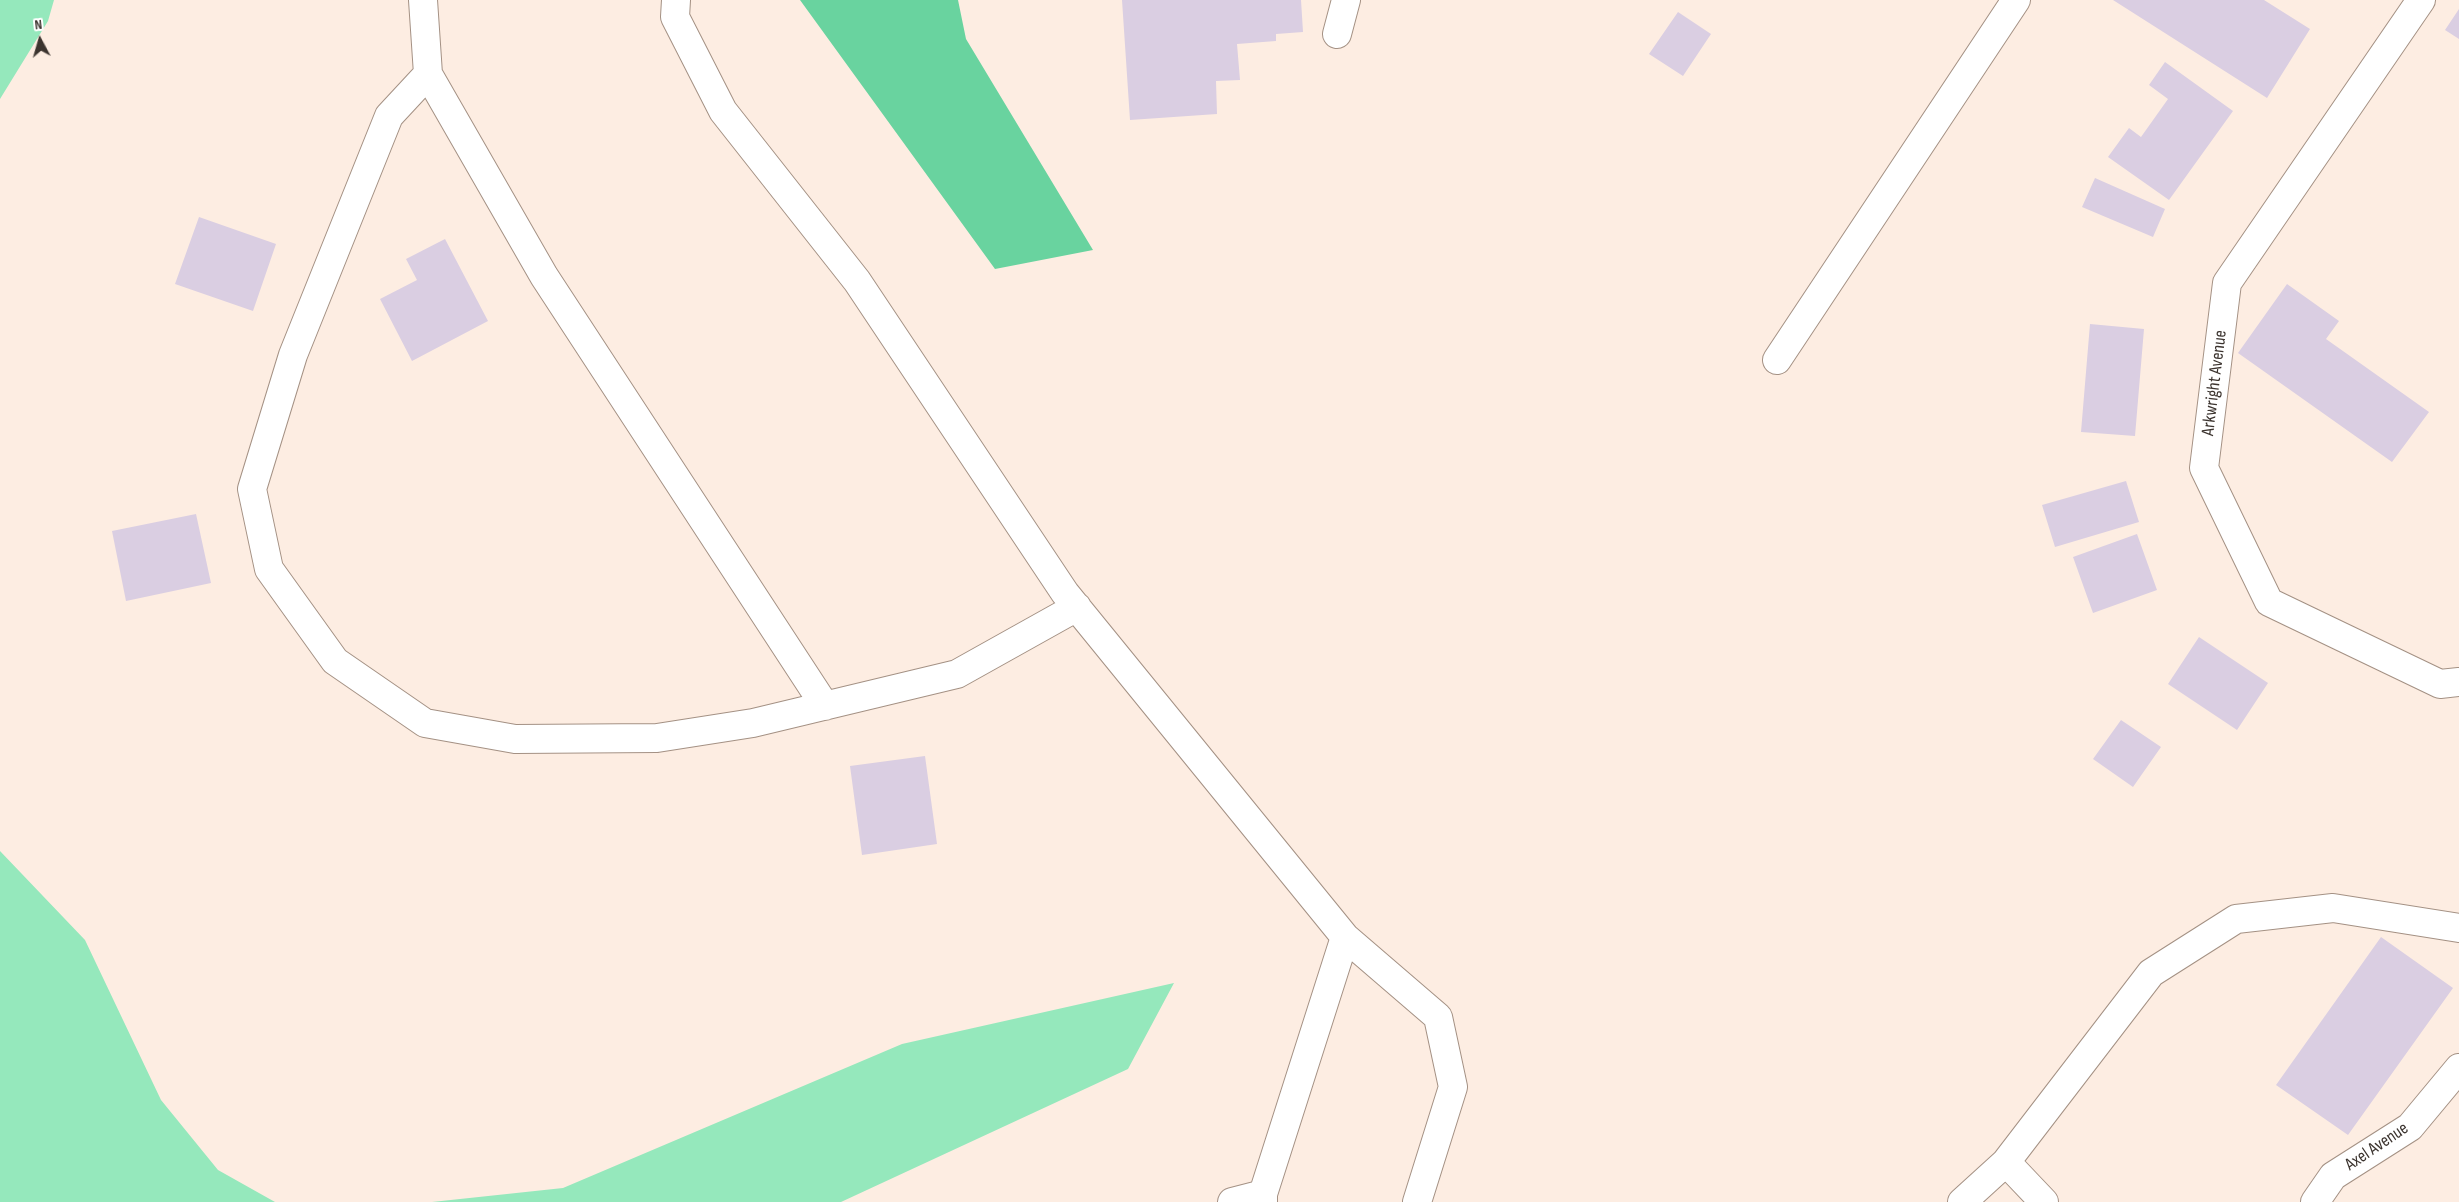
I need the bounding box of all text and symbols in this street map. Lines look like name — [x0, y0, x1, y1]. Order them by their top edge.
north arrow — [15, 15, 65, 65]
text: N — [34, 16, 43, 33]
street label: Arkwright Avenue — [2198, 329, 2232, 437]
street label: Axel Avenue — [2341, 1118, 2413, 1176]

